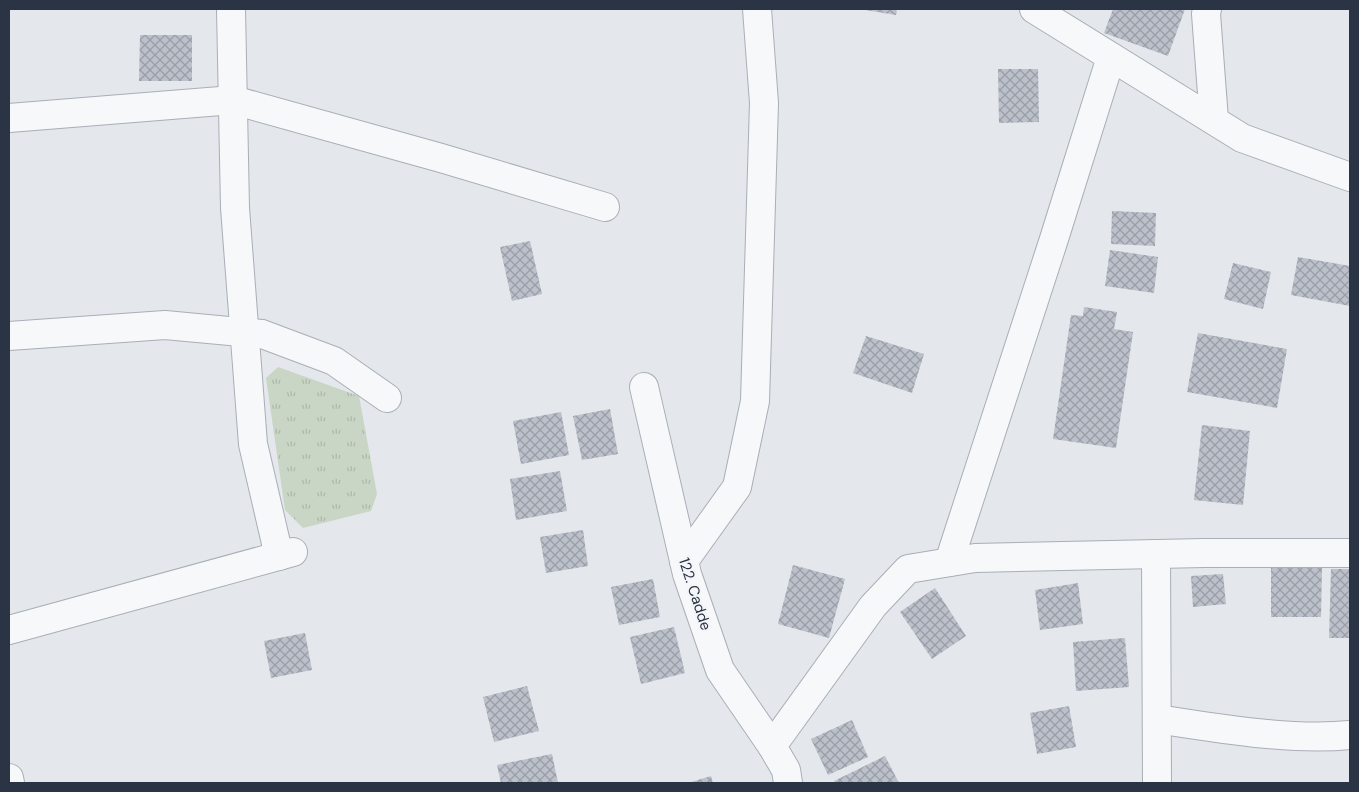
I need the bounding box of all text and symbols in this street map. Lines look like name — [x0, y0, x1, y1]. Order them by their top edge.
street label: 122. Cadde — [674, 555, 716, 633]

